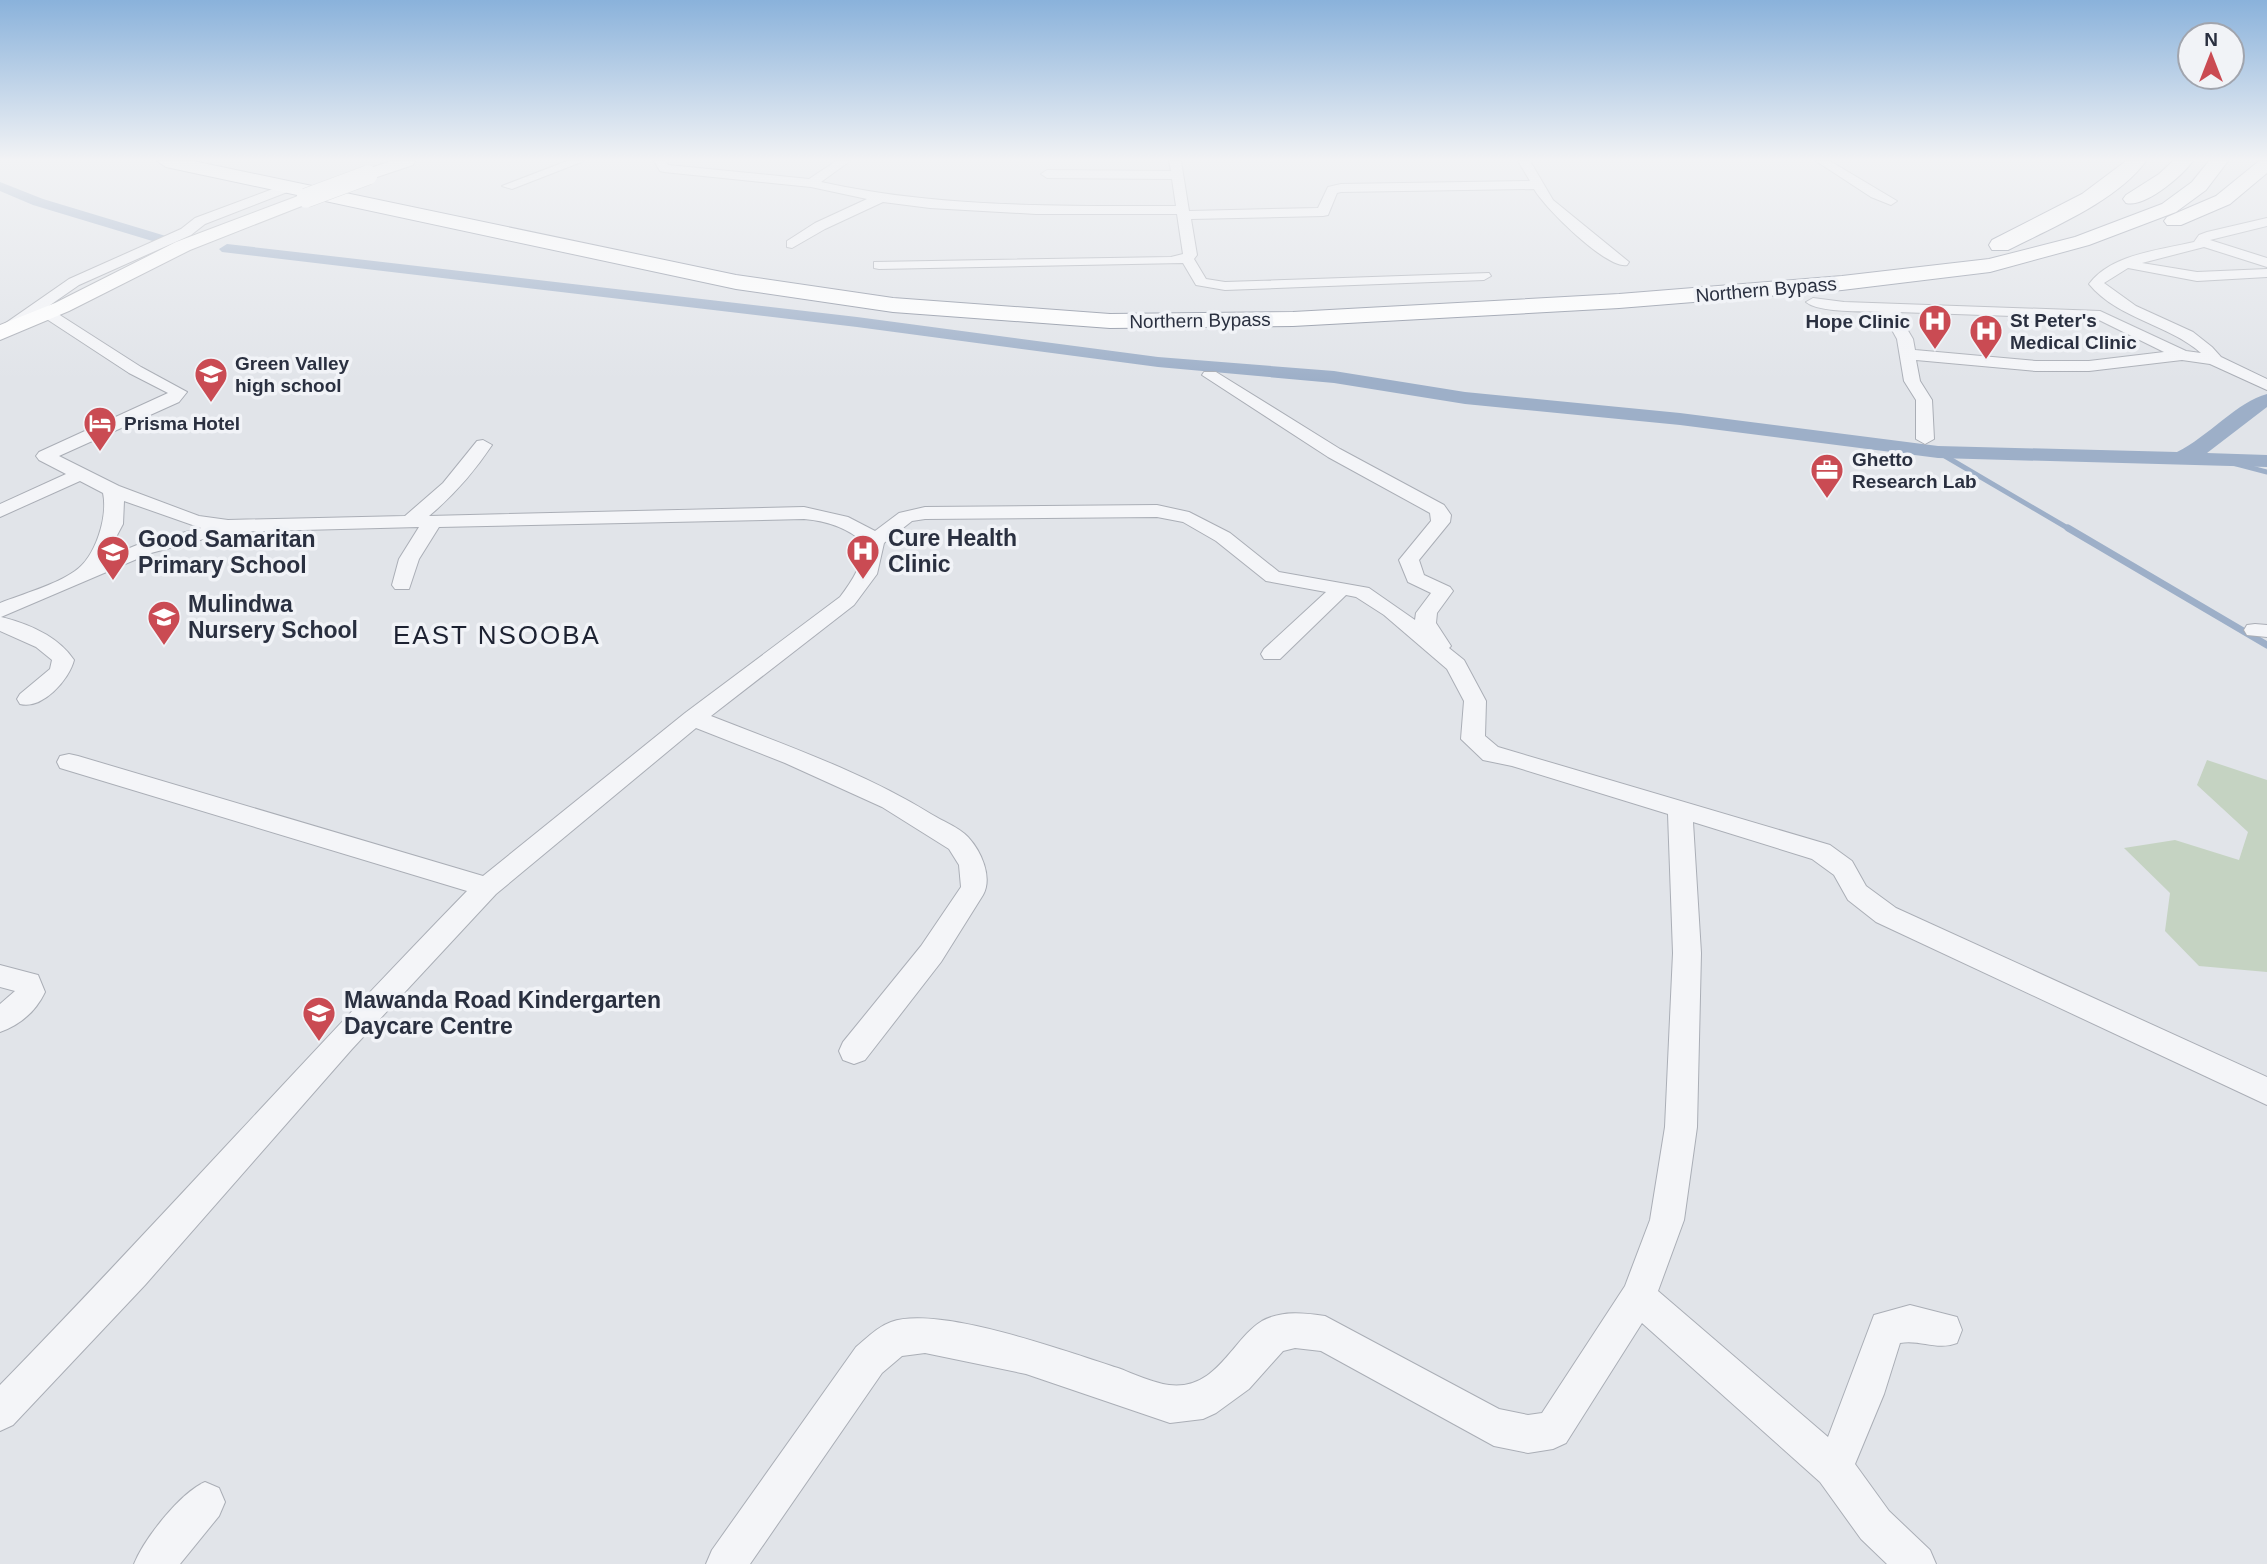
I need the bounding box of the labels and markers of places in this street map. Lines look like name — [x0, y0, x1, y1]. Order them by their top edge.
hospital icon: Hope Clinic — [1916, 302, 1954, 351]
place label: St Peter's Medical Clinic — [2010, 310, 2137, 353]
place label: Hope Clinic — [1805, 311, 1910, 332]
hospital icon: St Peter's Medical Clinic — [1967, 312, 2005, 361]
place label: Green Valley high school — [235, 353, 350, 396]
school or university icon: Green Valley high school — [192, 355, 230, 404]
hotel icon: Prisma Hotel — [81, 404, 119, 453]
place label: Prisma Hotel — [124, 413, 240, 434]
place label: Ghetto Research Lab — [1852, 449, 1977, 492]
office icon: Ghetto Research Lab — [1808, 451, 1846, 500]
place label: Cure Health Clinic — [888, 525, 1017, 577]
place label: Good Samaritan Primary School — [138, 526, 316, 578]
hospital icon: Cure Health Clinic — [844, 532, 882, 581]
school or university icon: Good Samaritan Primary School — [94, 533, 132, 582]
place label: Mulindwa Nursery School — [188, 591, 358, 643]
school or university icon: Mulindwa Nursery School — [145, 598, 183, 647]
place label: Mawanda Road Kindergarten Daycare Centre — [344, 987, 661, 1039]
school or university icon: Mawanda Road Kindergarten Daycare Centre — [300, 994, 338, 1043]

